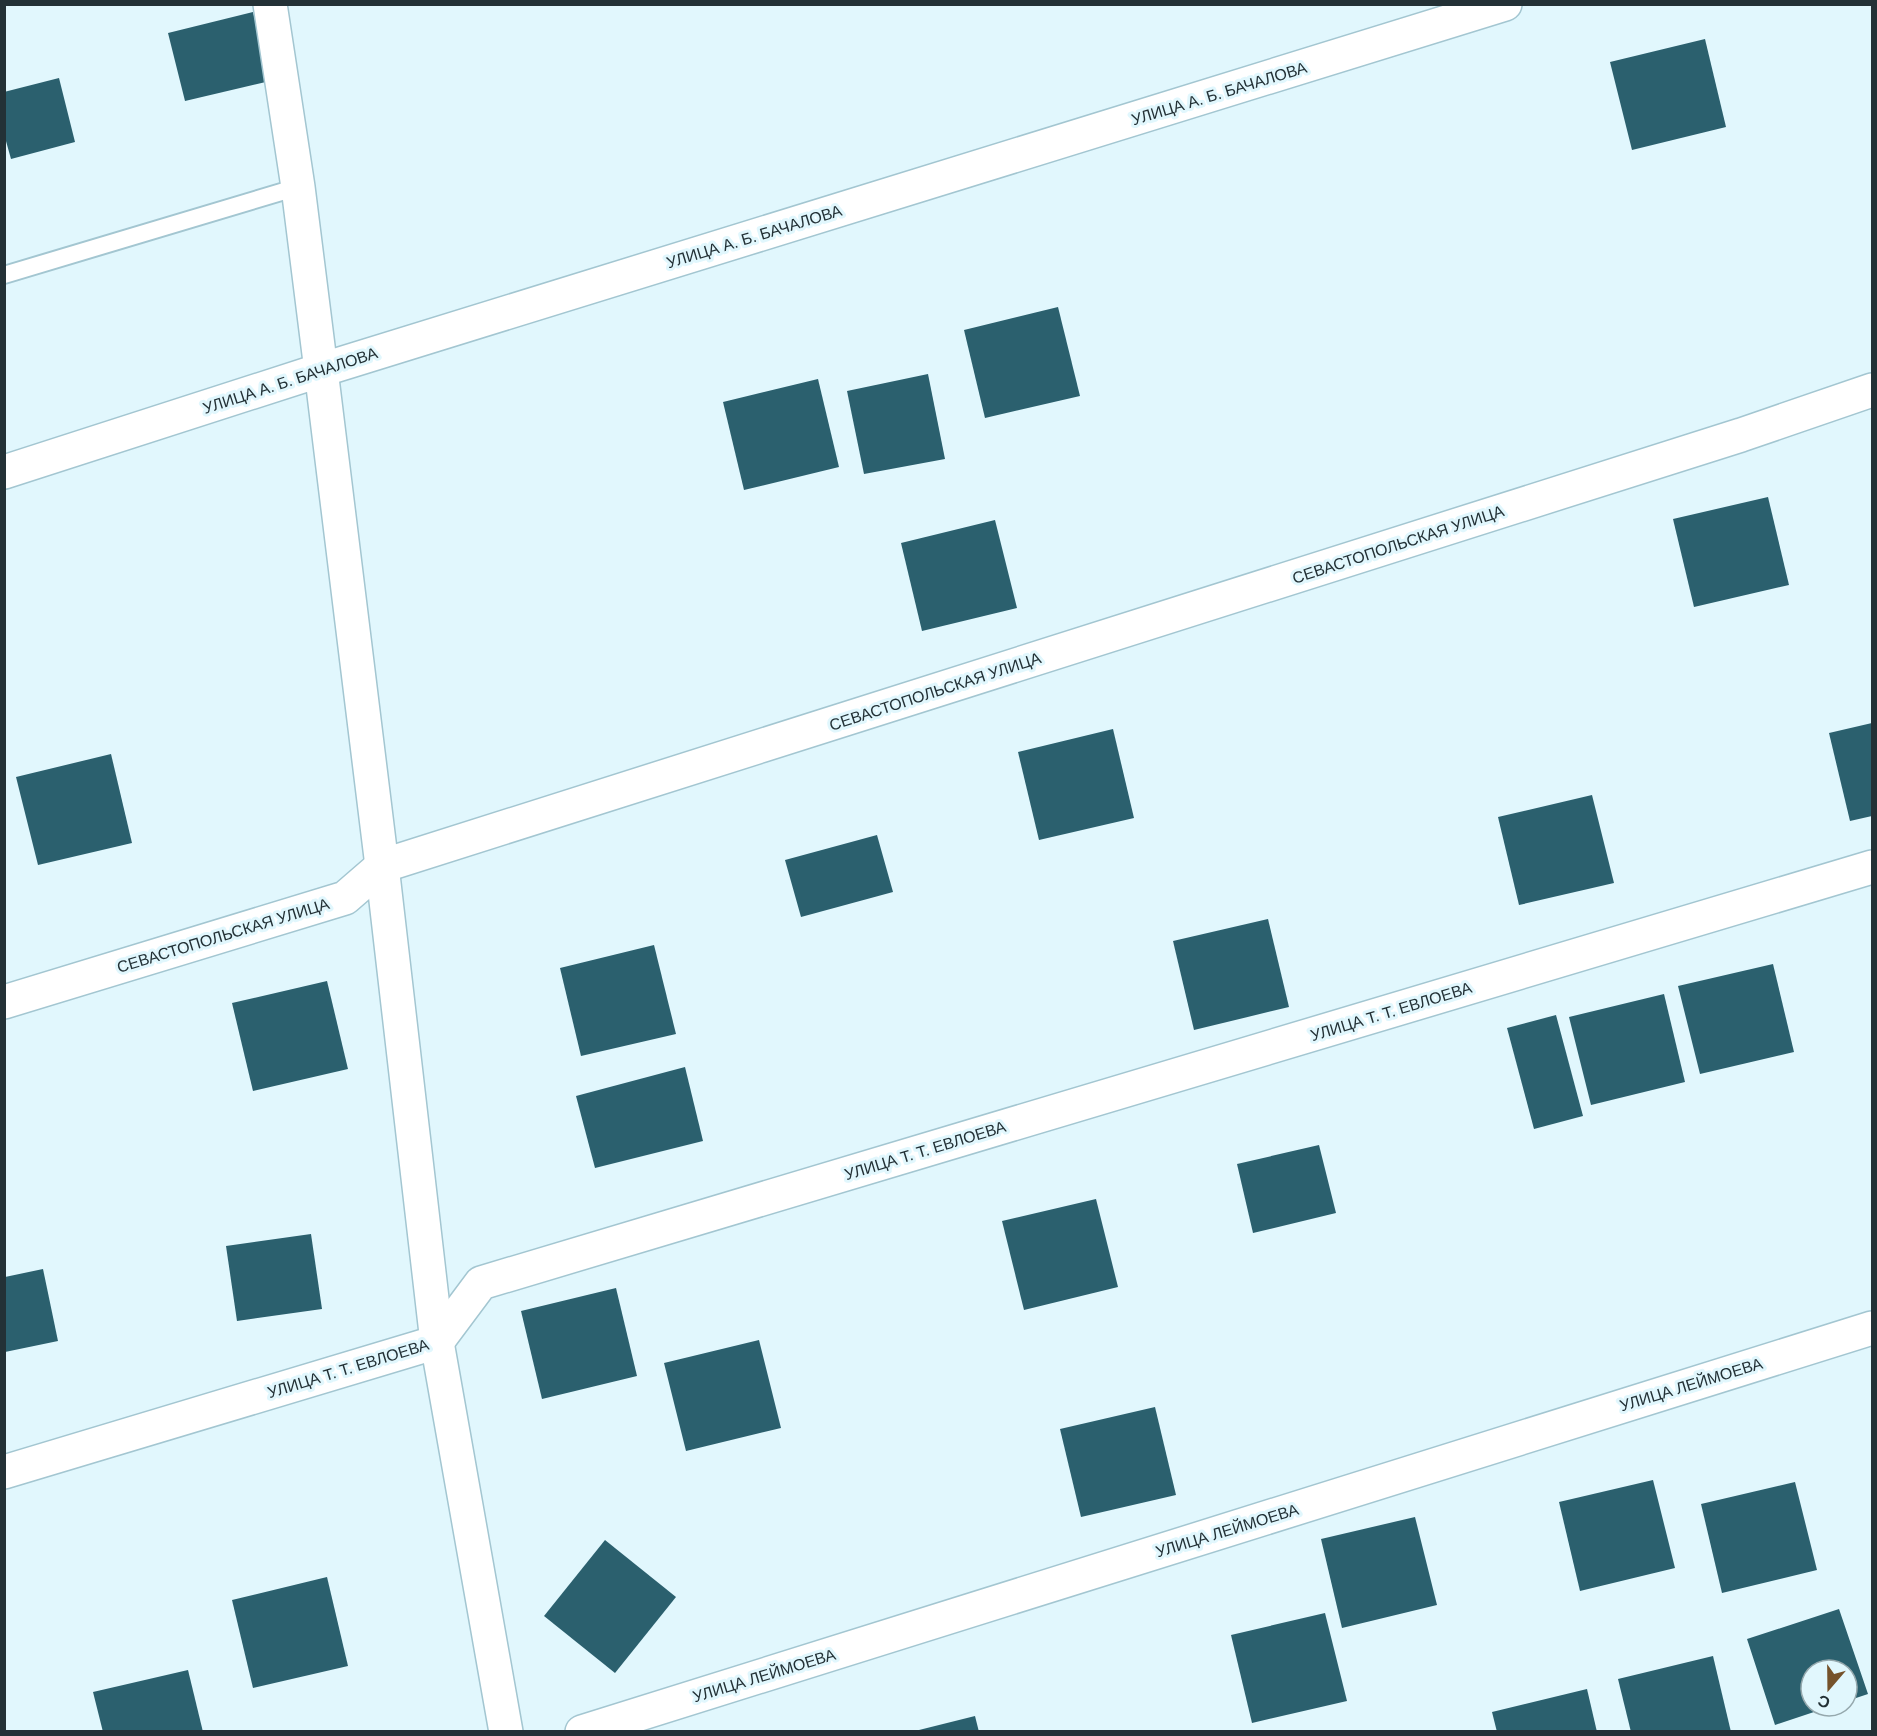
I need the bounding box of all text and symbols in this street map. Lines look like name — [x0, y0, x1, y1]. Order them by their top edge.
street label: УЛИЦА А. Б. БАЧАЛОВА — [1129, 59, 1309, 128]
street label: УЛИЦА А. Б. БАЧАЛОВА — [664, 202, 844, 271]
street label: УЛИЦА А. Б. БАЧАЛОВА — [201, 344, 380, 417]
street label: СЕВАСТОПОЛЬСКАЯ УЛИЦА — [1290, 502, 1506, 587]
street label: СЕВАСТОПОЛЬСКАЯ УЛИЦА — [827, 649, 1043, 734]
street label: СЕВАСТОПОЛЬСКАЯ УЛИЦА — [115, 895, 332, 976]
street label: УЛИЦА Т. Т. ЕВЛОЕВА — [1308, 979, 1474, 1044]
street label: УЛИЦА Т. Т. ЕВЛОЕВА — [842, 1118, 1008, 1183]
street label: УЛИЦА Т. Т. ЕВЛОЕВА — [265, 1336, 431, 1401]
street label: УЛИЦА ЛЕЙМОЕВА — [1617, 1354, 1765, 1414]
street label: УЛИЦА ЛЕЙМОЕВА — [1153, 1500, 1301, 1560]
street label: УЛИЦА ЛЕЙМОЕВА — [690, 1645, 838, 1705]
north arrow — [1799, 1658, 1859, 1718]
text: С — [1815, 1692, 1832, 1712]

